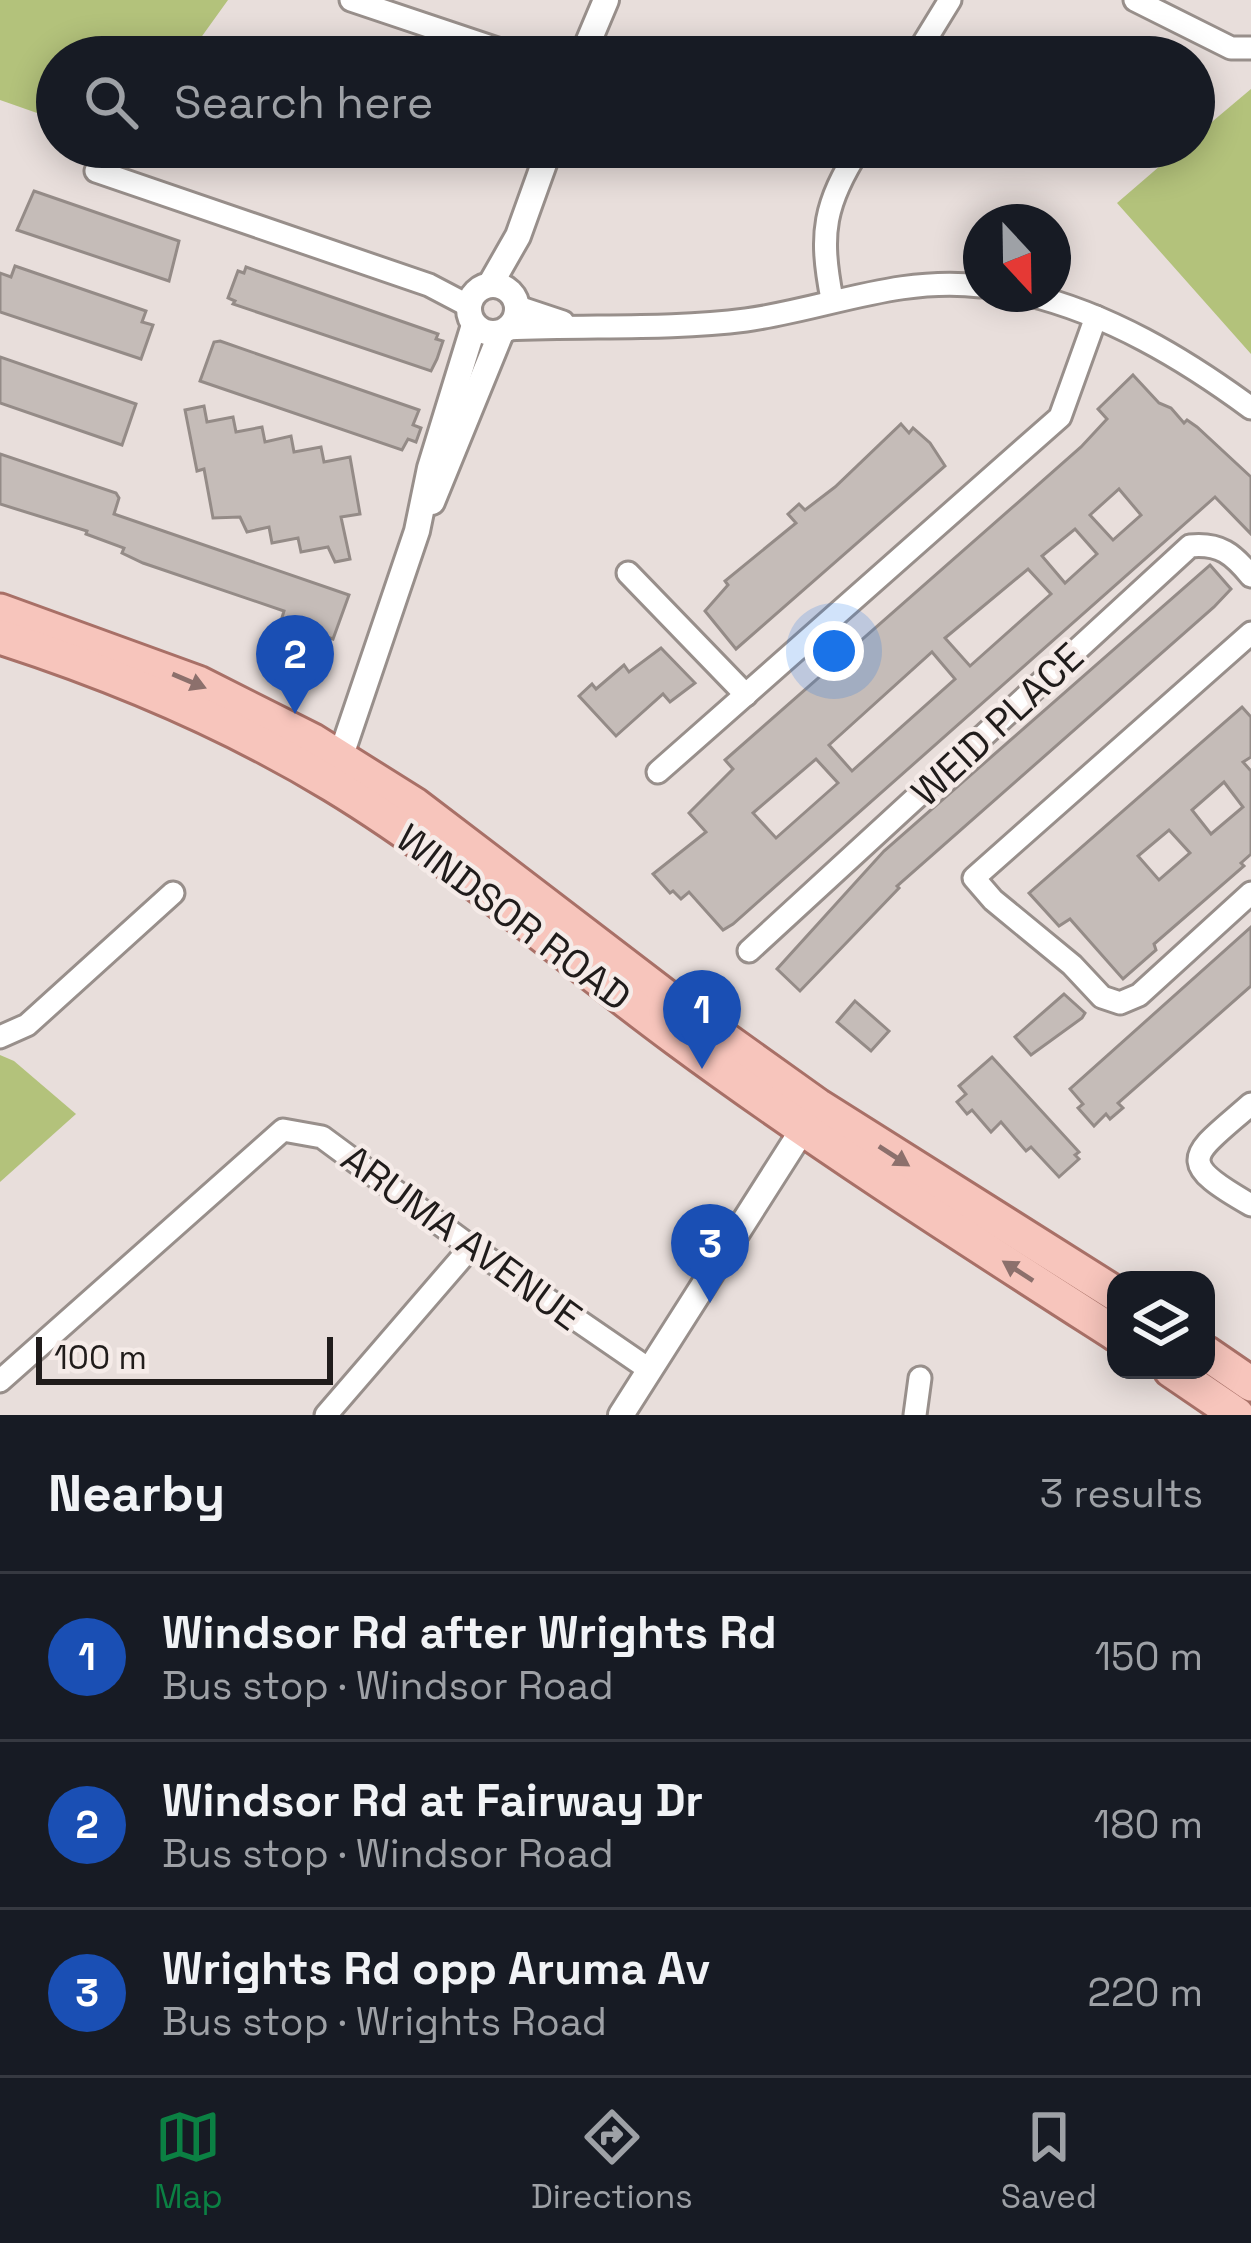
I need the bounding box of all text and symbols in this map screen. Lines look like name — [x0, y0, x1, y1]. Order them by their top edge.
search box — [36, 36, 1215, 168]
icon: search — [78, 69, 144, 135]
text: Search here — [174, 74, 433, 131]
north arrow — [963, 204, 1071, 312]
pin: 2 — [256, 615, 334, 714]
your location — [804, 621, 864, 681]
street label: WEID PLACE — [901, 632, 1094, 816]
one-way arrow — [172, 671, 207, 691]
street label: WINDSOR ROAD — [387, 813, 641, 1021]
pin: 1 — [663, 970, 741, 1069]
street label: ARUMA AVENUE — [332, 1134, 591, 1341]
one-way arrow — [877, 1144, 910, 1166]
pin: 3 — [671, 1204, 749, 1303]
one-way arrow — [1001, 1261, 1034, 1283]
map controls — [1107, 1271, 1215, 1379]
button: layers — [1107, 1271, 1215, 1379]
scale bar — [36, 1331, 333, 1384]
text: 100 m — [54, 1337, 147, 1379]
text: Nearby — [48, 1461, 225, 1526]
text: 3 results — [1040, 1469, 1203, 1518]
text: Windsor Rd after Wrights Rd — [162, 1604, 777, 1661]
text: 1 — [78, 1632, 96, 1681]
text: 150 m — [1095, 1632, 1203, 1681]
text: Bus stop · Windsor Road — [162, 1661, 614, 1710]
text: Windsor Rd at Fairway Dr — [162, 1772, 703, 1829]
text: 2 — [75, 1800, 99, 1849]
text: 180 m — [1094, 1800, 1203, 1849]
text: Bus stop · Windsor Road — [162, 1829, 614, 1878]
text: Wrights Rd opp Aruma Av — [162, 1940, 710, 1997]
text: 3 — [75, 1968, 99, 2017]
text: 220 m — [1087, 1968, 1203, 2017]
text: Bus stop · Wrights Road — [162, 1997, 607, 2046]
tab: Map — [154, 2104, 223, 2218]
tab: Directions — [531, 2104, 693, 2218]
tab: Saved — [1001, 2104, 1097, 2218]

